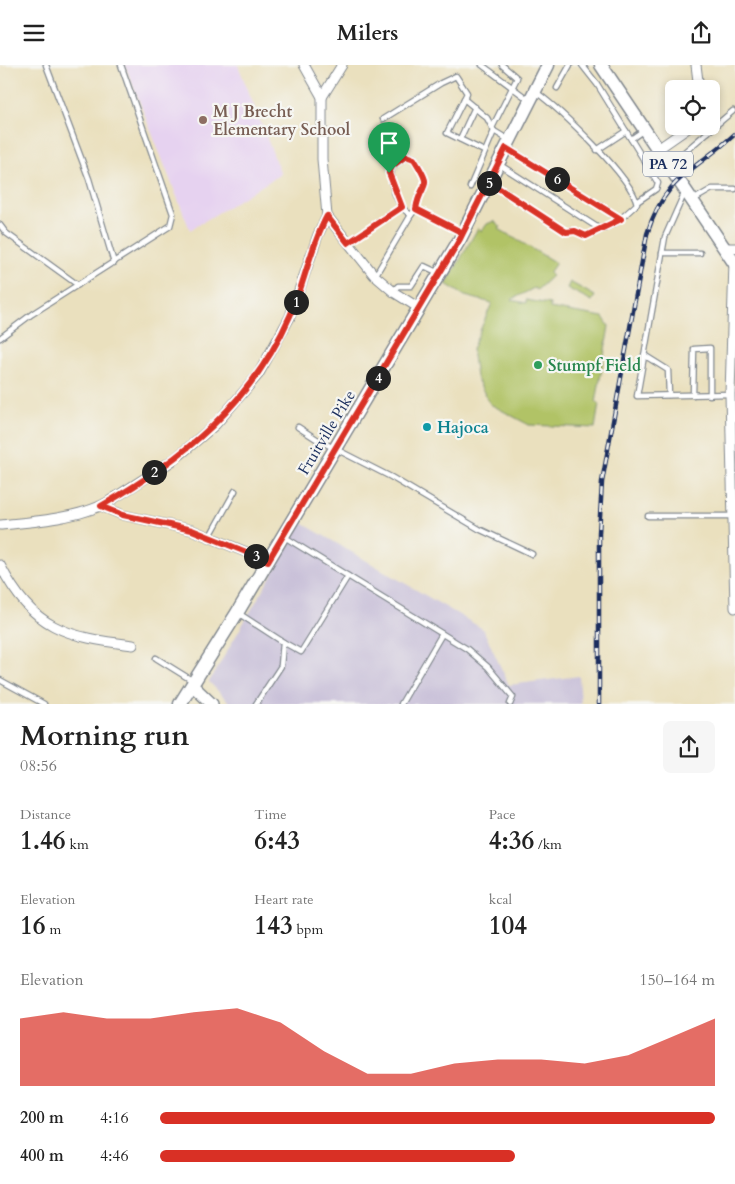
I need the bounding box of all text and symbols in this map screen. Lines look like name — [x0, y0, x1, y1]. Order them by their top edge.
text: Milers — [337, 18, 398, 48]
icon: menu — [20, 19, 48, 47]
icon: share — [687, 19, 715, 47]
map controls — [665, 80, 720, 135]
button: locate — [665, 80, 720, 135]
place label: M J Brecht Elementary School — [213, 101, 351, 141]
marker: M J Brecht Elementary School — [197, 114, 209, 126]
pin — [368, 122, 410, 173]
icon: arrive — [375, 129, 403, 157]
road number: PA 72 — [643, 151, 693, 177]
pin: 6 — [544, 167, 570, 191]
text: 6 — [554, 170, 561, 189]
pin: 5 — [476, 171, 502, 195]
text: 5 — [486, 174, 493, 193]
pin: 1 — [284, 289, 308, 315]
text: 1 — [293, 293, 300, 312]
place label: Stumpf Field — [548, 355, 641, 377]
marker: Stumpf Field — [532, 359, 544, 371]
pin: 4 — [366, 365, 390, 391]
text: 4 — [375, 369, 382, 388]
street label: Fruitville Pike — [293, 386, 361, 479]
place label: Hajoca — [437, 417, 489, 439]
marker: Hajoca — [421, 421, 433, 433]
pin: 2 — [142, 459, 166, 485]
text: 2 — [151, 463, 158, 482]
pin: 3 — [244, 543, 268, 569]
text: 3 — [253, 547, 260, 566]
text: Morning run — [20, 717, 189, 755]
button: share — [663, 721, 715, 773]
text: 08:56 — [20, 755, 57, 777]
text: Distance — [20, 805, 71, 824]
text: Time — [254, 805, 287, 824]
text: Pace — [489, 805, 516, 824]
text: 1.46 — [20, 824, 66, 858]
text: 6:43 — [254, 824, 300, 858]
text: 4:36 — [489, 824, 534, 858]
text: km — [66, 835, 89, 854]
text: /km — [534, 835, 562, 854]
text: Elevation — [20, 890, 76, 909]
text: Heart rate — [254, 890, 314, 909]
text: kcal — [489, 890, 512, 909]
text: 16 — [20, 909, 46, 943]
text: 143 — [254, 909, 293, 943]
text: 104 — [489, 909, 527, 943]
text: m — [46, 920, 61, 939]
text: bpm — [293, 920, 323, 939]
text: Elevation — [20, 969, 84, 991]
text: 150–164 m — [639, 969, 715, 991]
text: 200 m — [20, 1107, 64, 1129]
text: 4:16 — [100, 1107, 129, 1129]
text: 400 m — [20, 1145, 64, 1167]
text: 4:46 — [100, 1145, 129, 1167]

